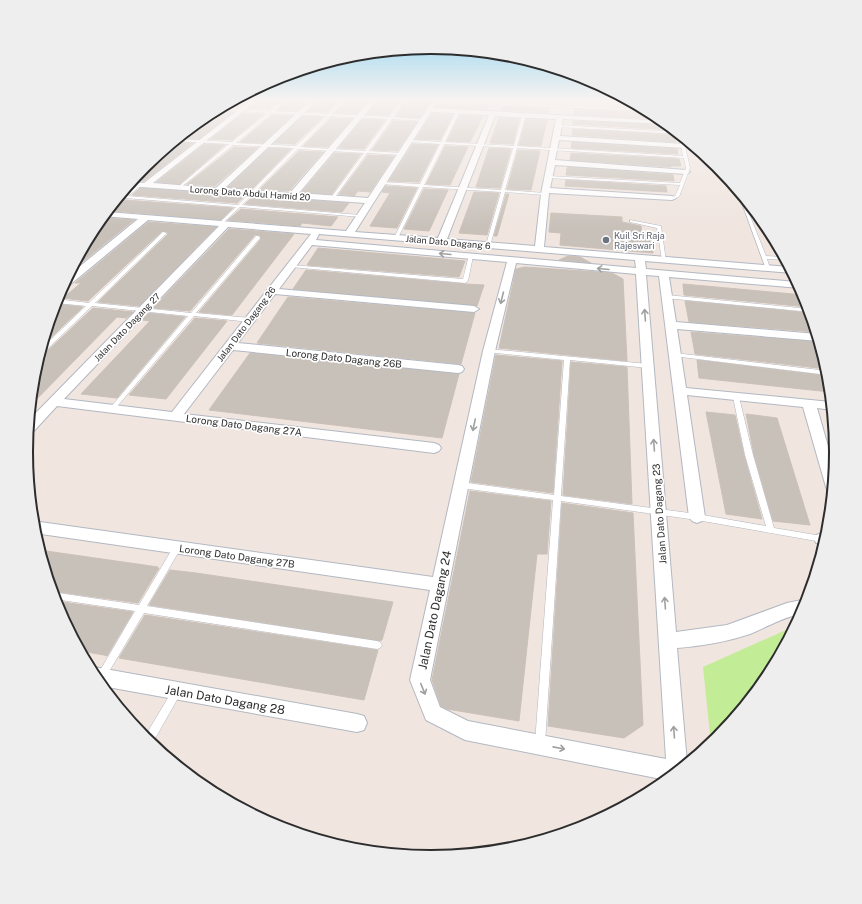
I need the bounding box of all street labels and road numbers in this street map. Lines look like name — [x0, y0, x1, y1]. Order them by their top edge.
street label: Lorong Dato Abdul Hamid 20 — [189, 183, 311, 203]
street label: Jalan Dato Dagang 6 — [405, 233, 491, 251]
street label: Jalan Dato Dagang 26 — [214, 284, 278, 364]
street label: Jalan Dato Dagang 27 — [92, 291, 162, 363]
street label: Lorong Dato Dagang 26B — [285, 346, 403, 370]
street label: Lorong Dato Dagang 27A — [185, 412, 303, 438]
street label: Jalan Dato Dagang 23 — [649, 463, 669, 565]
street label: Lorong Dato Dagang 27B — [179, 542, 296, 570]
street label: Jalan Dato Dagang 24 — [416, 549, 455, 671]
street label: Jalan Dato Dagang 28 — [164, 683, 286, 717]

